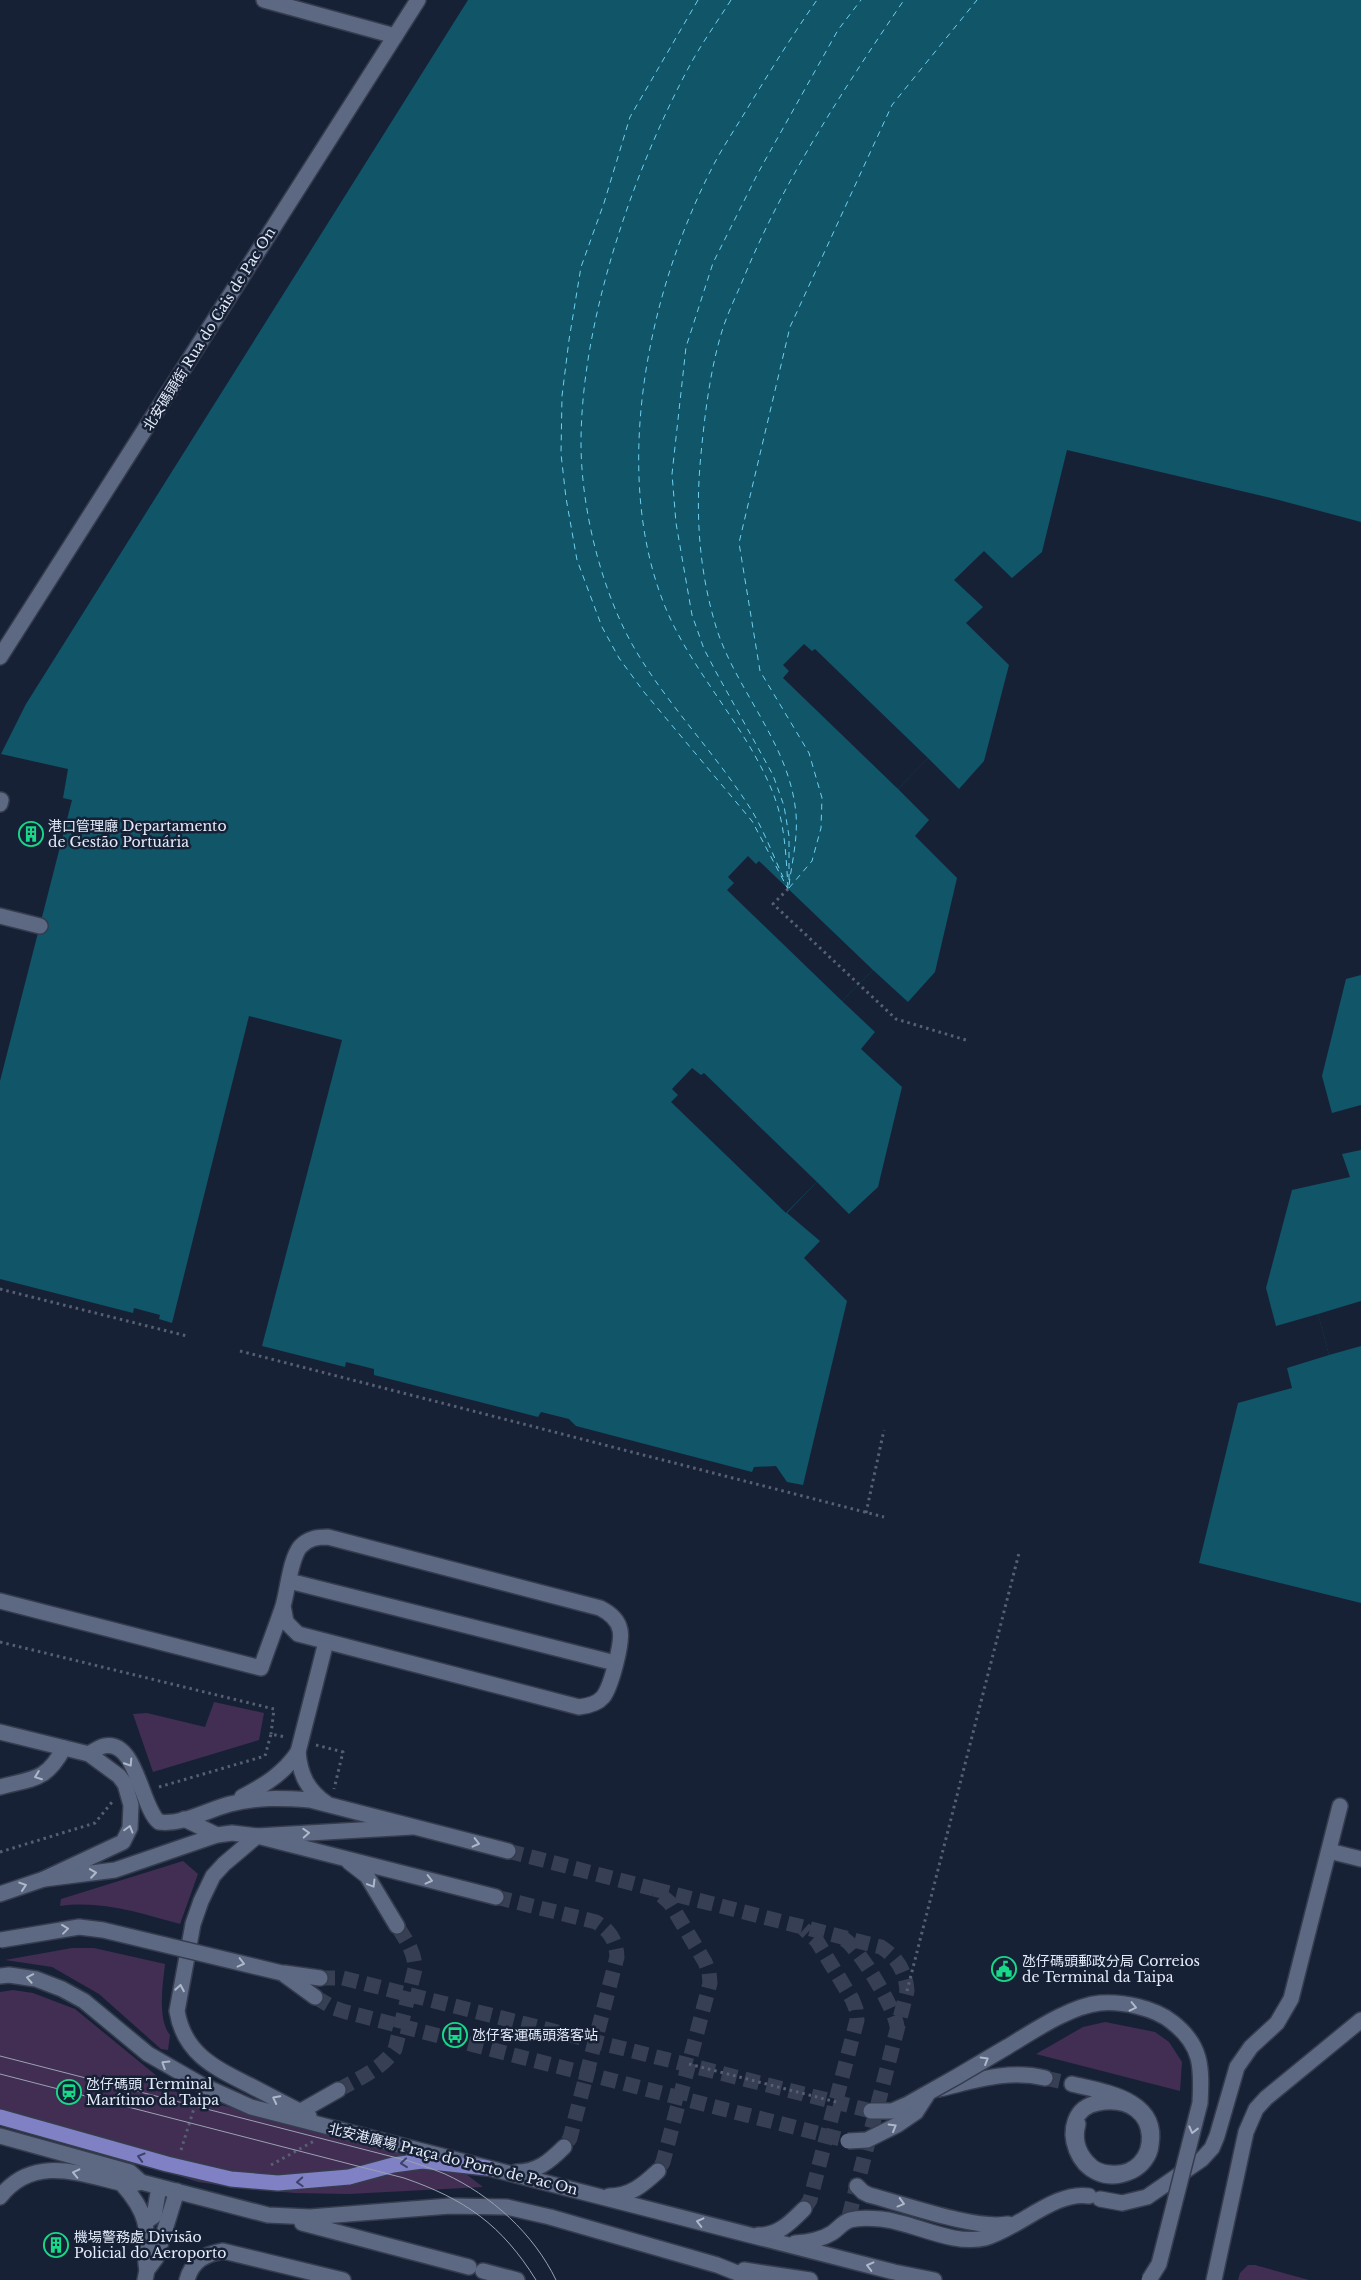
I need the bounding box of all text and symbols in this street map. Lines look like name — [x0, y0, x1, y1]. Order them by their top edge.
street label: 北安碼頭街 Rua do Cais de Pac On — [139, 224, 279, 434]
place label: 港口管理廳 Departamento de Gestão Portuária — [48, 817, 227, 851]
building icon: 港口管理廳 Departamento de Gestão Portuária — [18, 821, 44, 847]
one-way arrow — [123, 1757, 133, 1766]
one-way arrow — [34, 1770, 43, 1780]
one-way arrow — [123, 1825, 133, 1834]
one-way arrow — [302, 1828, 310, 1839]
one-way arrow — [472, 1837, 481, 1848]
one-way arrow — [88, 1868, 97, 1878]
one-way arrow — [425, 1874, 434, 1885]
one-way arrow — [366, 1879, 376, 1888]
one-way arrow — [18, 1882, 27, 1892]
one-way arrow — [62, 1924, 70, 1935]
place label: 氹仔碼頭郵政分局 Correios de Terminal da Taipa — [1022, 1952, 1200, 1986]
public building icon: 氹仔碼頭郵政分局 Correios de Terminal da Taipa — [991, 1956, 1017, 1982]
one-way arrow — [236, 1957, 245, 1968]
one-way arrow — [25, 1974, 34, 1984]
one-way arrow — [175, 1984, 185, 1992]
one-way arrow — [1129, 2001, 1138, 2012]
bus stop icon: 氹仔客運碼頭落客站 — [442, 2022, 468, 2048]
place label: 氹仔客運碼頭落客站 — [472, 2026, 598, 2044]
one-way arrow — [980, 2057, 989, 2067]
one-way arrow — [162, 2061, 171, 2071]
place label: 氹仔碼頭 Terminal Marítimo da Taipa — [86, 2075, 219, 2109]
station icon: 氹仔碼頭 Terminal Marítimo da Taipa — [56, 2079, 82, 2105]
one-way arrow — [272, 2095, 281, 2105]
street label: 北安港廣場 Praça do Porto de Pac On — [326, 2119, 580, 2199]
one-way arrow — [888, 2123, 897, 2133]
one-way arrow — [1188, 2126, 1198, 2134]
one-way arrow — [137, 2152, 145, 2162]
one-way arrow — [400, 2157, 408, 2168]
one-way arrow — [72, 2168, 81, 2179]
one-way arrow — [296, 2177, 304, 2188]
one-way arrow — [897, 2198, 905, 2208]
one-way arrow — [695, 2217, 704, 2228]
place label: 機場警務處 Divisão Policial do Aeroporto — [74, 2228, 226, 2262]
building icon: 機場警務處 Divisão Policial do Aeroporto — [43, 2232, 69, 2258]
one-way arrow — [866, 2261, 874, 2271]

